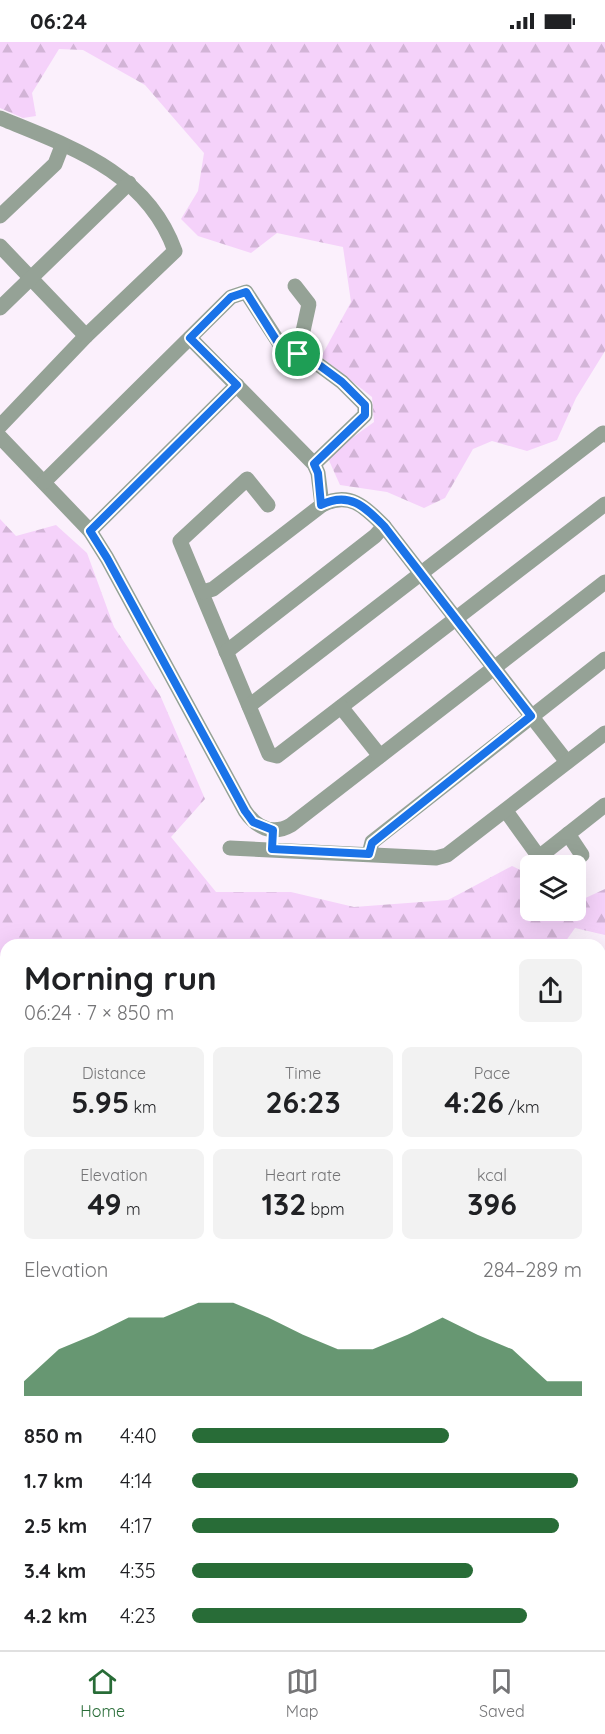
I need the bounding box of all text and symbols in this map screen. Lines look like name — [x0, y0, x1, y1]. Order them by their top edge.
text: 06:24 — [30, 7, 87, 35]
pin — [272, 328, 323, 379]
icon: arrive — [281, 337, 314, 370]
map controls — [520, 855, 586, 921]
button: layers — [520, 855, 586, 921]
text: Morning run — [24, 957, 217, 998]
button: share — [519, 959, 582, 1022]
text: 06:24 · 7 × 850 m — [24, 1000, 174, 1025]
text: Distance — [82, 1063, 146, 1083]
text: Time — [285, 1063, 321, 1083]
text: Pace — [474, 1063, 510, 1083]
text: 5.95 — [71, 1083, 129, 1121]
text: 26:23 — [265, 1083, 341, 1121]
text: 4:26 — [444, 1083, 504, 1121]
text: km — [129, 1097, 157, 1117]
text: /km — [504, 1097, 540, 1117]
text: Elevation — [80, 1165, 148, 1185]
text: Heart rate — [265, 1165, 341, 1185]
text: kcal — [477, 1165, 507, 1185]
text: 49 — [87, 1185, 122, 1223]
text: 132 — [261, 1185, 306, 1223]
text: 396 — [467, 1185, 517, 1223]
text: m — [122, 1199, 141, 1219]
text: bpm — [306, 1199, 345, 1219]
text: Elevation — [24, 1257, 108, 1282]
text: 284–289 m — [483, 1257, 582, 1282]
text: 850 m — [24, 1423, 83, 1448]
text: 4:40 — [120, 1423, 157, 1448]
text: 1.7 km — [24, 1468, 83, 1493]
text: 4:14 — [120, 1468, 152, 1493]
text: 2.5 km — [24, 1513, 87, 1538]
text: 4:17 — [120, 1513, 152, 1538]
text: 3.4 km — [24, 1558, 86, 1583]
text: 4:35 — [120, 1558, 156, 1583]
text: 4.2 km — [24, 1603, 88, 1628]
text: 4:23 — [120, 1603, 156, 1628]
tab: Home — [80, 1665, 125, 1721]
tab: Map — [286, 1665, 319, 1721]
tab: Saved — [479, 1665, 525, 1721]

